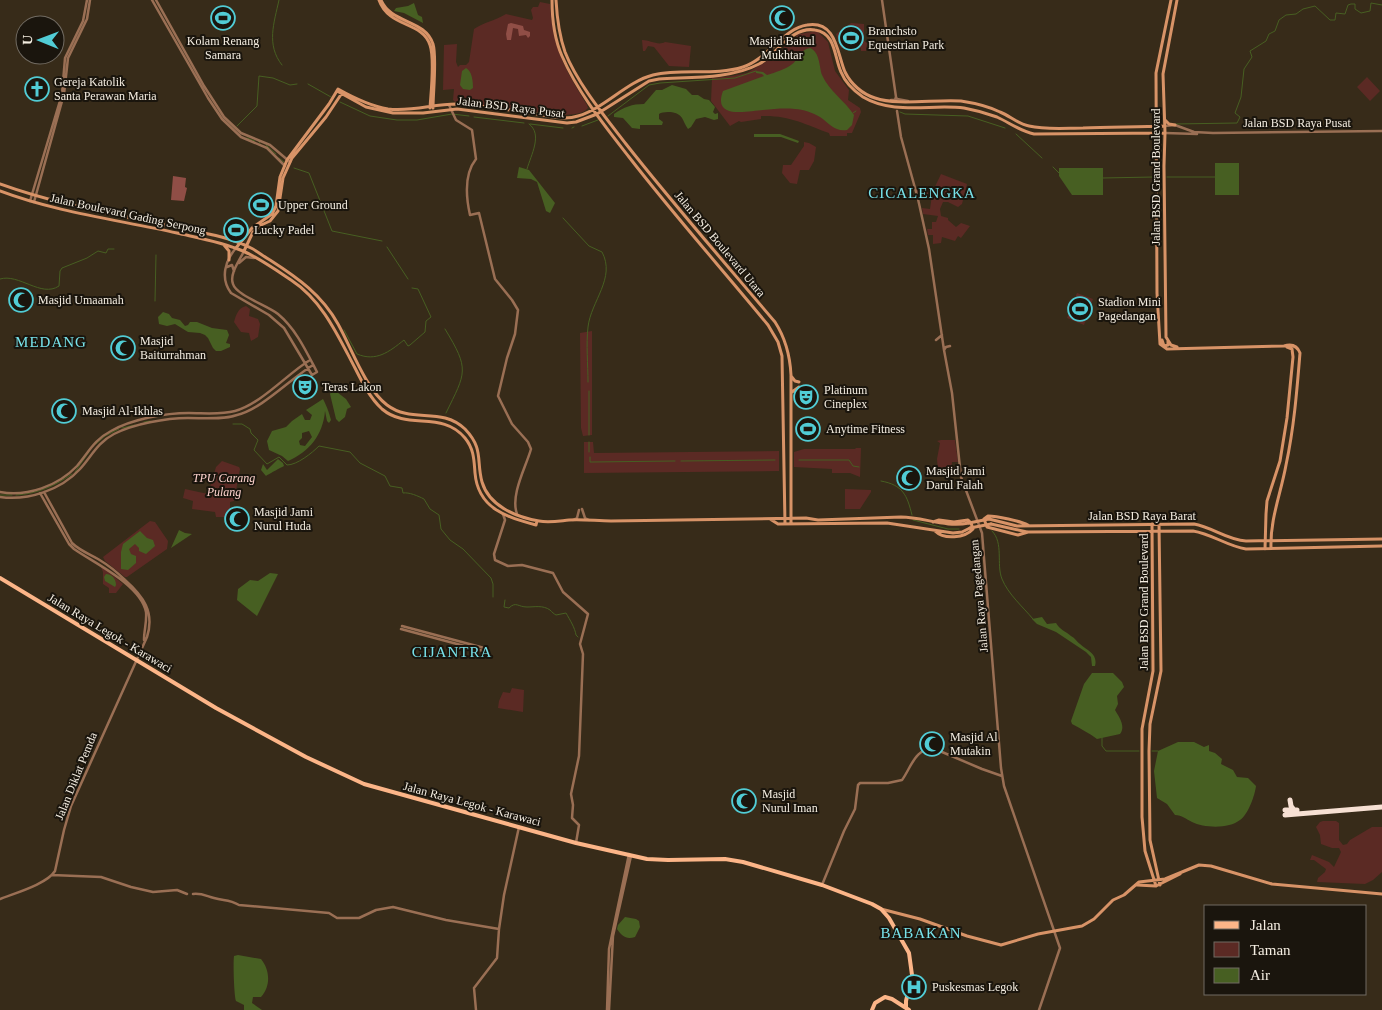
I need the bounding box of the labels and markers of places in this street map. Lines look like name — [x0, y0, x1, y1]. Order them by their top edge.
sports icon: Kolam Renang Samara — [210, 5, 236, 31]
mosque icon: Masjid Baitul Mukhtar — [769, 5, 795, 31]
place label: Branchsto Equestrian Park — [868, 24, 944, 52]
sports icon: Branchsto Equestrian Park — [838, 25, 864, 51]
place label: Kolam Renang Samara — [187, 34, 259, 62]
place label: Masjid Baitul Mukhtar — [749, 34, 815, 62]
place label: Gereja Katolik Santa Perawan Maria — [54, 75, 157, 103]
church icon: Gereja Katolik Santa Perawan Maria — [24, 76, 50, 102]
sports icon: Upper Ground — [248, 192, 274, 218]
place label: Upper Ground — [278, 198, 348, 212]
sports icon: Lucky Padel — [223, 217, 249, 243]
place label: Lucky Padel — [254, 223, 315, 237]
mosque icon: Masjid Umaamah — [8, 287, 34, 313]
place label: Masjid Umaamah — [38, 293, 124, 307]
place label: Stadion Mini Pagedangan — [1098, 295, 1162, 323]
sports icon: Stadion Mini Pagedangan — [1067, 296, 1093, 322]
place label: Masjid Baiturrahman — [140, 334, 206, 362]
mosque icon: Masjid Baiturrahman — [110, 335, 136, 361]
theatre icon: Teras Lakon — [292, 374, 318, 400]
place label: Teras Lakon — [322, 380, 381, 394]
place label: Platinum Cineplex — [824, 383, 868, 411]
theatre icon: Platinum Cineplex — [793, 384, 819, 410]
mosque icon: Masjid Al-Ikhlas — [51, 398, 77, 424]
place label: Masjid Al-Ikhlas — [82, 404, 163, 418]
sports icon: Anytime Fitness — [795, 416, 821, 442]
place label: Anytime Fitness — [826, 422, 905, 436]
place label: Masjid Jami Darul Falah — [926, 464, 986, 492]
mosque icon: Masjid Jami Darul Falah — [896, 465, 922, 491]
place label: Masjid Jami Nurul Huda — [254, 505, 314, 533]
mosque icon: Masjid Jami Nurul Huda — [224, 506, 250, 532]
place label: Masjid Al Mutakin — [950, 730, 998, 758]
mosque icon: Masjid Al Mutakin — [919, 731, 945, 757]
place label: Masjid Nurul Iman — [762, 787, 818, 815]
mosque icon: Masjid Nurul Iman — [731, 788, 757, 814]
hospital icon: Puskesmas Legok — [901, 974, 927, 1000]
place label: Puskesmas Legok — [932, 980, 1018, 994]

